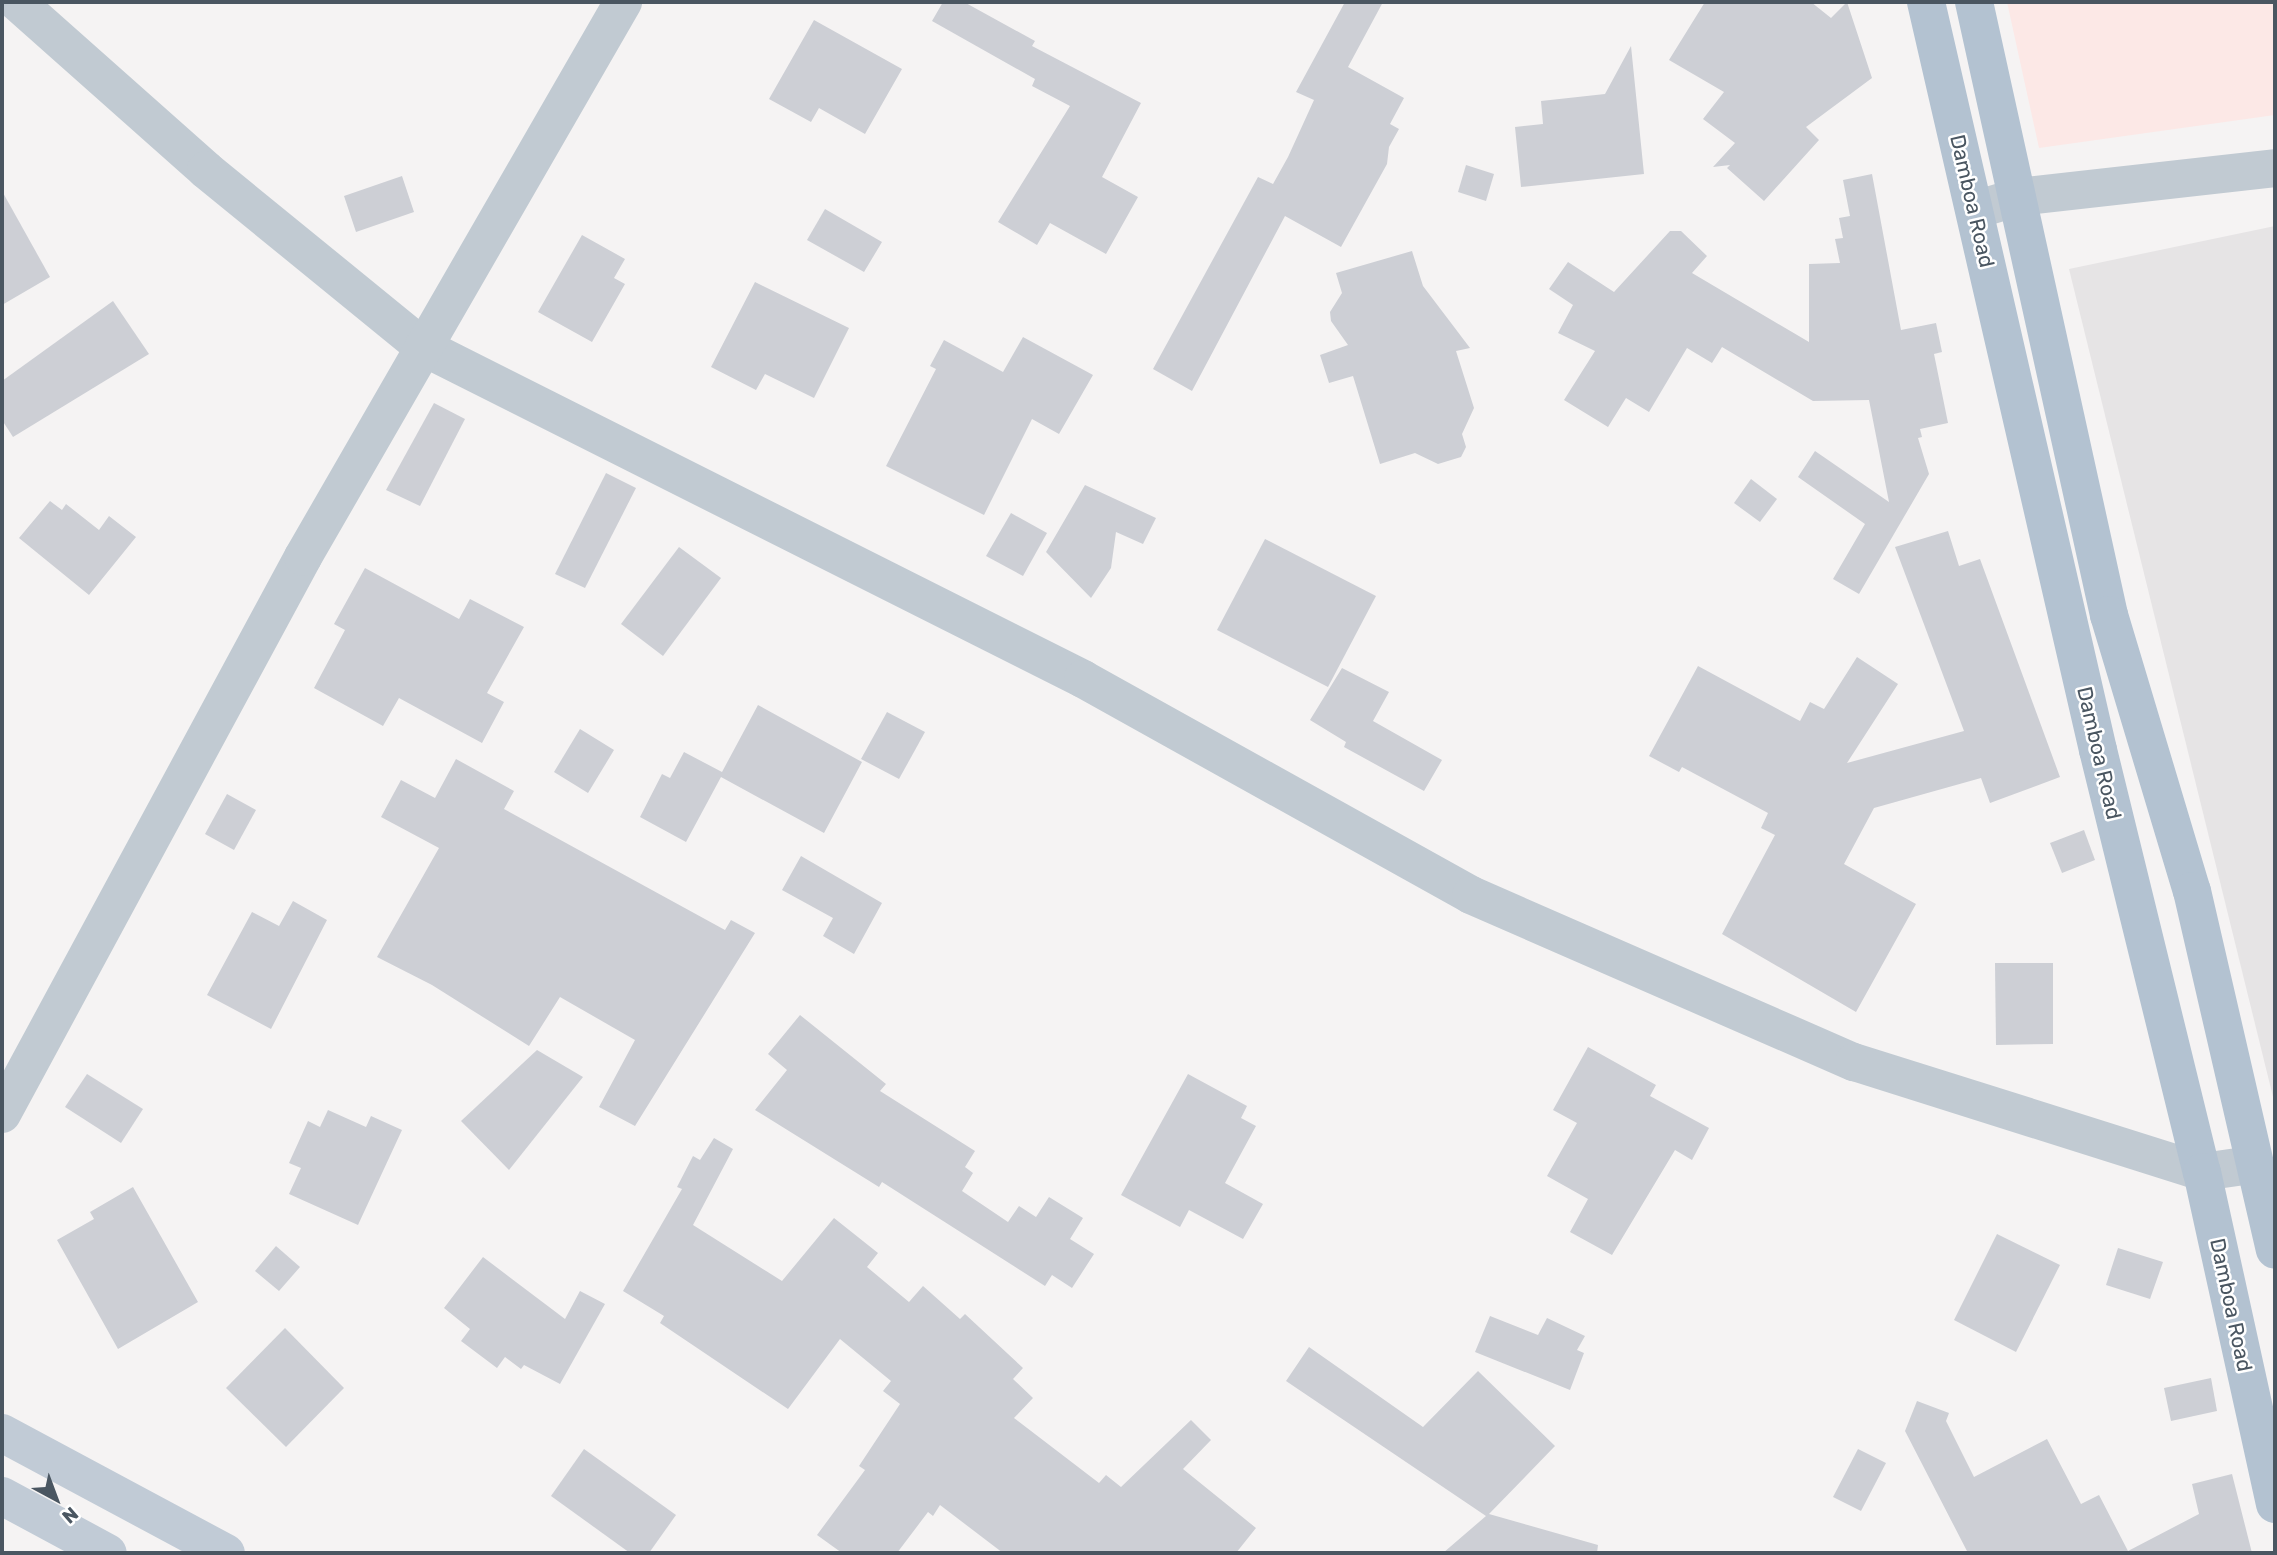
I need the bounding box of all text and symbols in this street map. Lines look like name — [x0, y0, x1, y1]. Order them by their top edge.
street label: Damboa Road — [1944, 132, 2000, 270]
street label: Damboa Road — [2071, 684, 2127, 822]
street label: Damboa Road — [2205, 1236, 2257, 1374]
north arrow — [21, 1464, 91, 1534]
text: N — [57, 1502, 83, 1528]

